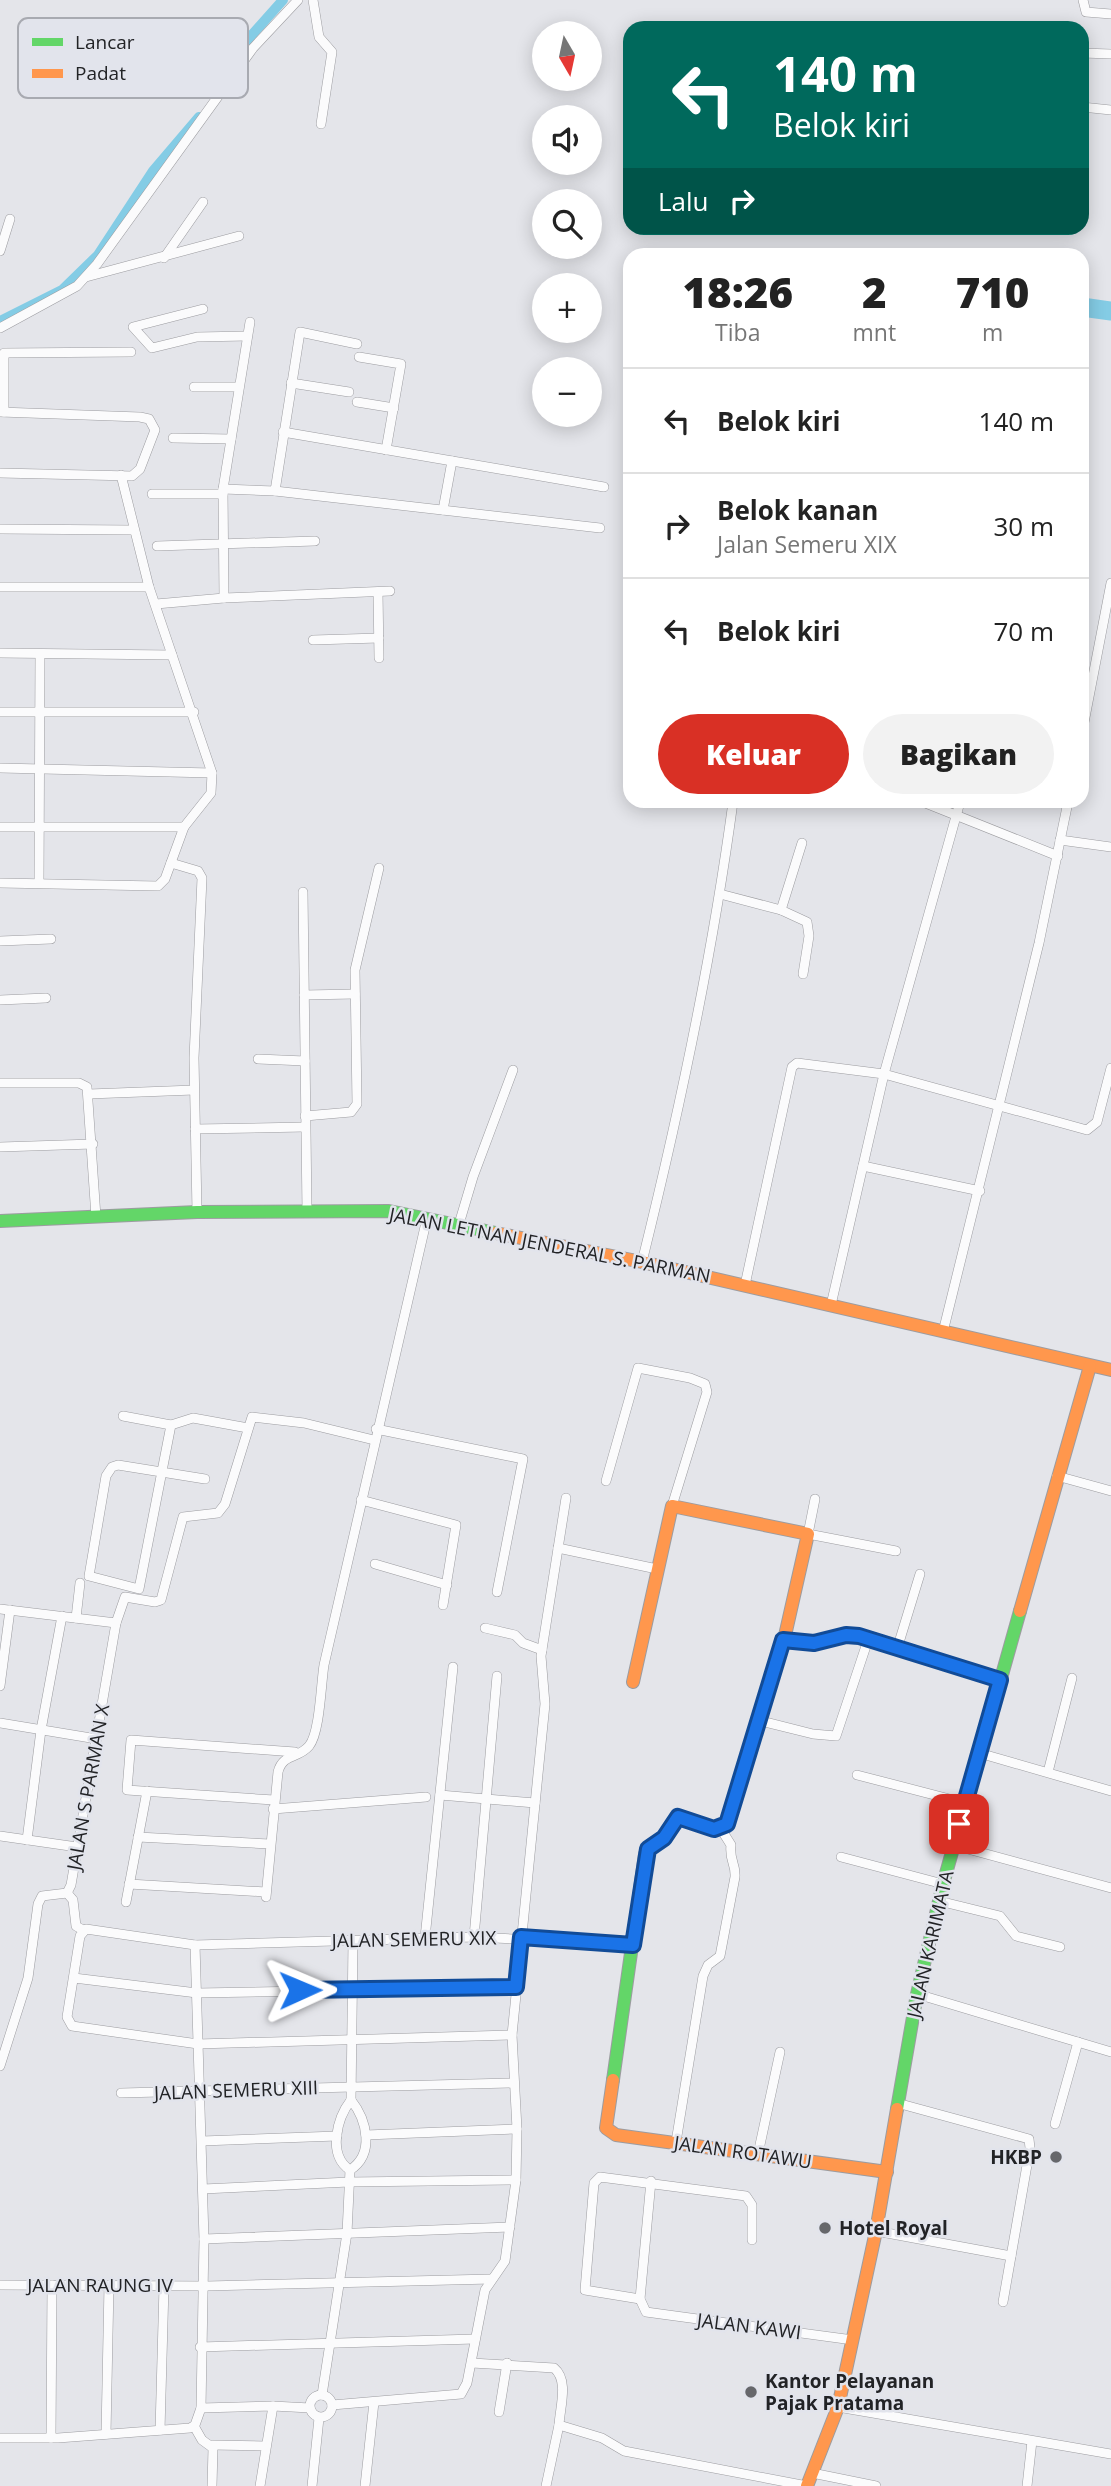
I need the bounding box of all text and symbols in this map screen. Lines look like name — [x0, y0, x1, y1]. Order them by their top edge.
legend — [18, 18, 248, 98]
north arrow — [532, 21, 602, 91]
map controls — [532, 21, 602, 427]
text: Lancar — [75, 29, 135, 55]
text: 140 m — [773, 40, 918, 106]
icon: left — [658, 49, 749, 140]
text: Padat — [75, 60, 126, 86]
text: Belok kiri — [773, 103, 910, 146]
button: sound — [532, 105, 602, 175]
icon: right — [723, 182, 761, 220]
text: Lalu — [658, 183, 709, 219]
button: search — [532, 189, 602, 259]
text: 18:26 — [682, 263, 793, 320]
text: 2 — [862, 263, 887, 320]
text: 710 — [956, 263, 1029, 320]
button: + — [532, 273, 602, 343]
text: Tiba — [715, 316, 760, 348]
text: mnt — [853, 316, 896, 348]
text: m — [982, 316, 1003, 348]
button: − — [532, 357, 602, 427]
icon: left — [658, 402, 696, 440]
text: Belok kiri — [717, 403, 841, 439]
text: 140 m — [979, 403, 1054, 439]
text: Belok kanan — [717, 492, 878, 528]
icon: right — [658, 507, 696, 545]
text: 30 m — [993, 508, 1054, 544]
text: Jalan Semeru XIX — [717, 528, 897, 560]
icon: left — [658, 612, 696, 650]
text: Belok kiri — [717, 613, 841, 649]
text: 70 m — [993, 613, 1054, 649]
button: Keluar — [658, 714, 849, 794]
button: Bagikan — [863, 714, 1054, 794]
street label: JALAN LETNAN JENDERAL S. PARMAN — [385, 1201, 713, 1289]
street label: JALAN S PARMAN X — [60, 1702, 115, 1874]
pin — [929, 1794, 989, 1854]
icon: arrive — [940, 1805, 978, 1843]
street label: JALAN KARIMATA — [900, 1868, 960, 2022]
street label: JALAN SEMERU XIX — [329, 1925, 497, 1953]
position arrow — [263, 1953, 337, 2027]
street label: JALAN SEMERU XIII — [151, 2074, 319, 2106]
street label: JALAN ROTAWU — [671, 2129, 813, 2175]
place label: HKBP — [990, 2144, 1042, 2170]
marker: HKBP — [1048, 2149, 1064, 2165]
place label: Hotel Royal — [839, 2215, 948, 2241]
marker: Hotel Royal — [817, 2220, 833, 2236]
street label: JALAN RAUNG IV — [25, 2272, 173, 2298]
street label: JALAN KAWI — [693, 2306, 803, 2345]
place label: Kantor Pelayanan Pajak Pratama — [765, 2368, 934, 2416]
marker: Kantor Pelayanan Pajak Pratama — [743, 2384, 759, 2400]

